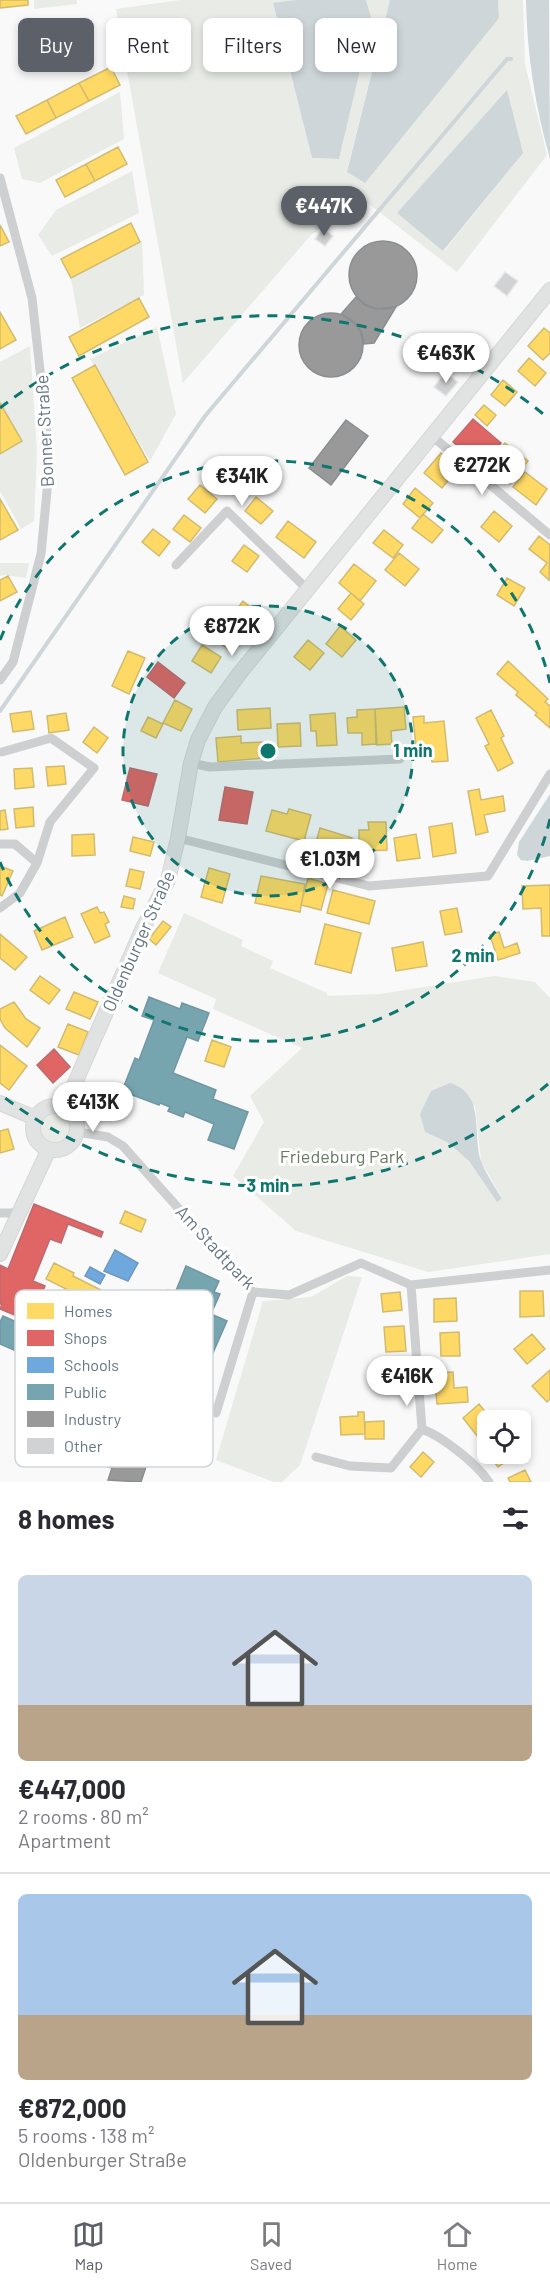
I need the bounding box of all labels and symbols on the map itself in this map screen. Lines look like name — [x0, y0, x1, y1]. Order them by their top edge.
pin: €447K — [282, 186, 366, 237]
pin: €463K — [404, 333, 488, 384]
street label: Bonner Straße — [30, 374, 58, 488]
pin: €272K — [440, 445, 524, 496]
pin: €341K — [200, 456, 284, 507]
pin: €872K — [190, 606, 274, 657]
text: 1 min — [393, 739, 433, 761]
centre of rings — [258, 741, 278, 761]
pin: €1.03M — [281, 839, 379, 890]
street label: Oldenburger Straße — [97, 867, 179, 1015]
text: 2 min — [451, 944, 495, 966]
pin: €413K — [51, 1082, 135, 1133]
park label: Friedeburg Park — [280, 1145, 404, 1167]
text: 3 min — [247, 1174, 289, 1196]
street label: Am Stadtpark — [172, 1200, 260, 1294]
legend — [15, 1290, 213, 1467]
text: Homes — [64, 1301, 112, 1320]
text: Shops — [64, 1328, 107, 1347]
text: Schools — [64, 1355, 119, 1374]
pin: €416K — [365, 1356, 449, 1407]
text: Public — [64, 1382, 107, 1401]
text: Industry — [64, 1409, 122, 1428]
text: Other — [64, 1436, 103, 1455]

